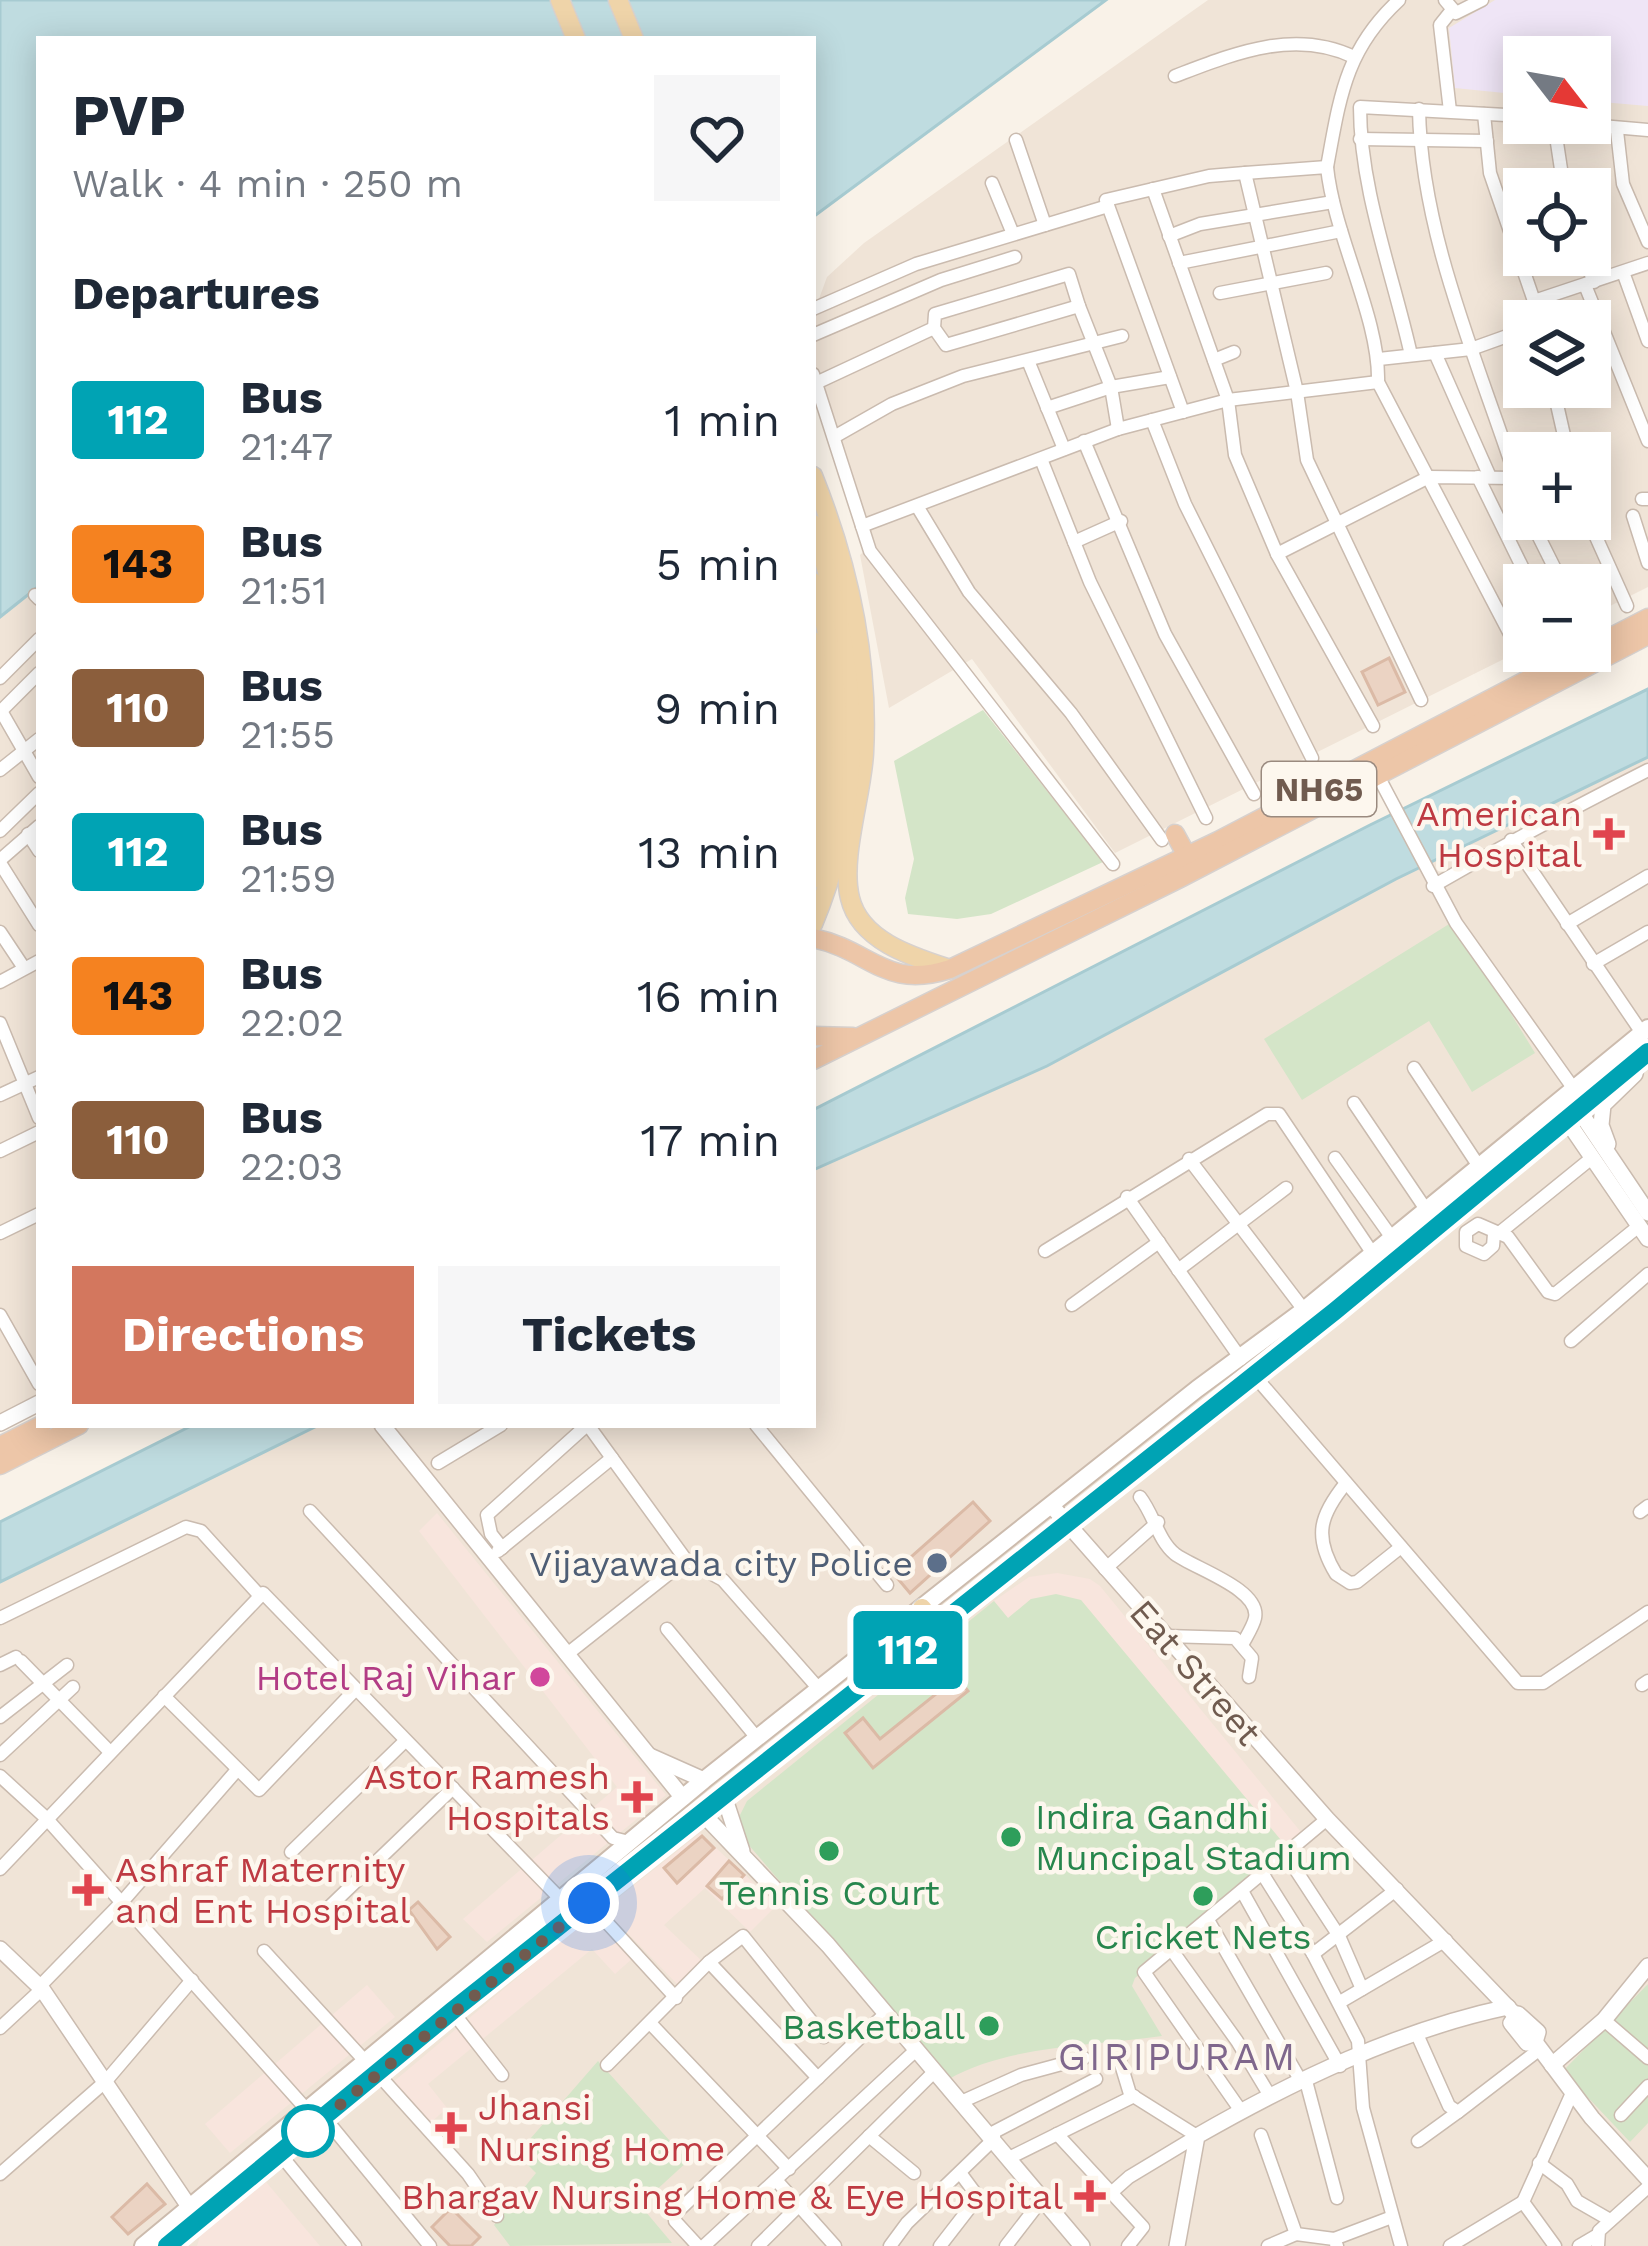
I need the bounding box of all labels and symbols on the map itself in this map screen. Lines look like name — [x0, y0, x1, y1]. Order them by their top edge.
north arrow — [1503, 36, 1611, 144]
road number: NH65 — [1262, 762, 1376, 816]
place label: American Hospital — [1416, 793, 1582, 876]
marker: American Hospital — [1593, 818, 1625, 850]
place label: Vijayawada city Police — [529, 1543, 913, 1585]
marker: Vijayawada city Police — [924, 1550, 950, 1576]
street label: Eat Street — [1121, 1592, 1270, 1754]
line badge: 112 — [839, 1611, 977, 1689]
place label: Hotel Raj Vihar — [256, 1657, 516, 1699]
marker: Hotel Raj Vihar — [527, 1664, 553, 1690]
place label: Astor Ramesh Hospitals — [364, 1756, 610, 1839]
marker: Astor Ramesh Hospitals — [621, 1781, 653, 1813]
place label: Indira Gandhi Muncipal Stadium — [1035, 1796, 1352, 1879]
marker: Indira Gandhi Muncipal Stadium — [998, 1824, 1024, 1850]
marker: Tennis Court — [816, 1838, 842, 1864]
place label: Ashraf Maternity and Ent Hospital — [115, 1849, 410, 1932]
place label: Tennis Court — [718, 1872, 940, 1914]
your location — [559, 1873, 619, 1933]
marker: Ashraf Maternity and Ent Hospital — [72, 1874, 104, 1906]
marker: Cricket Nets — [1190, 1883, 1216, 1909]
place label: Cricket Nets — [1095, 1916, 1311, 1958]
place label: Basketball — [782, 2006, 965, 2048]
marker: Basketball — [976, 2013, 1002, 2039]
district label: GIRIPURAM — [1058, 2034, 1298, 2079]
place label: Jhansi Nursing Home — [478, 2087, 725, 2170]
unlabelled marker — [283, 2106, 333, 2156]
marker: Jhansi Nursing Home — [435, 2112, 467, 2144]
place label: Bhargav Nursing Home & Eye Hospital — [401, 2176, 1063, 2218]
marker: Bhargav Nursing Home & Eye Hospital — [1074, 2180, 1106, 2212]

